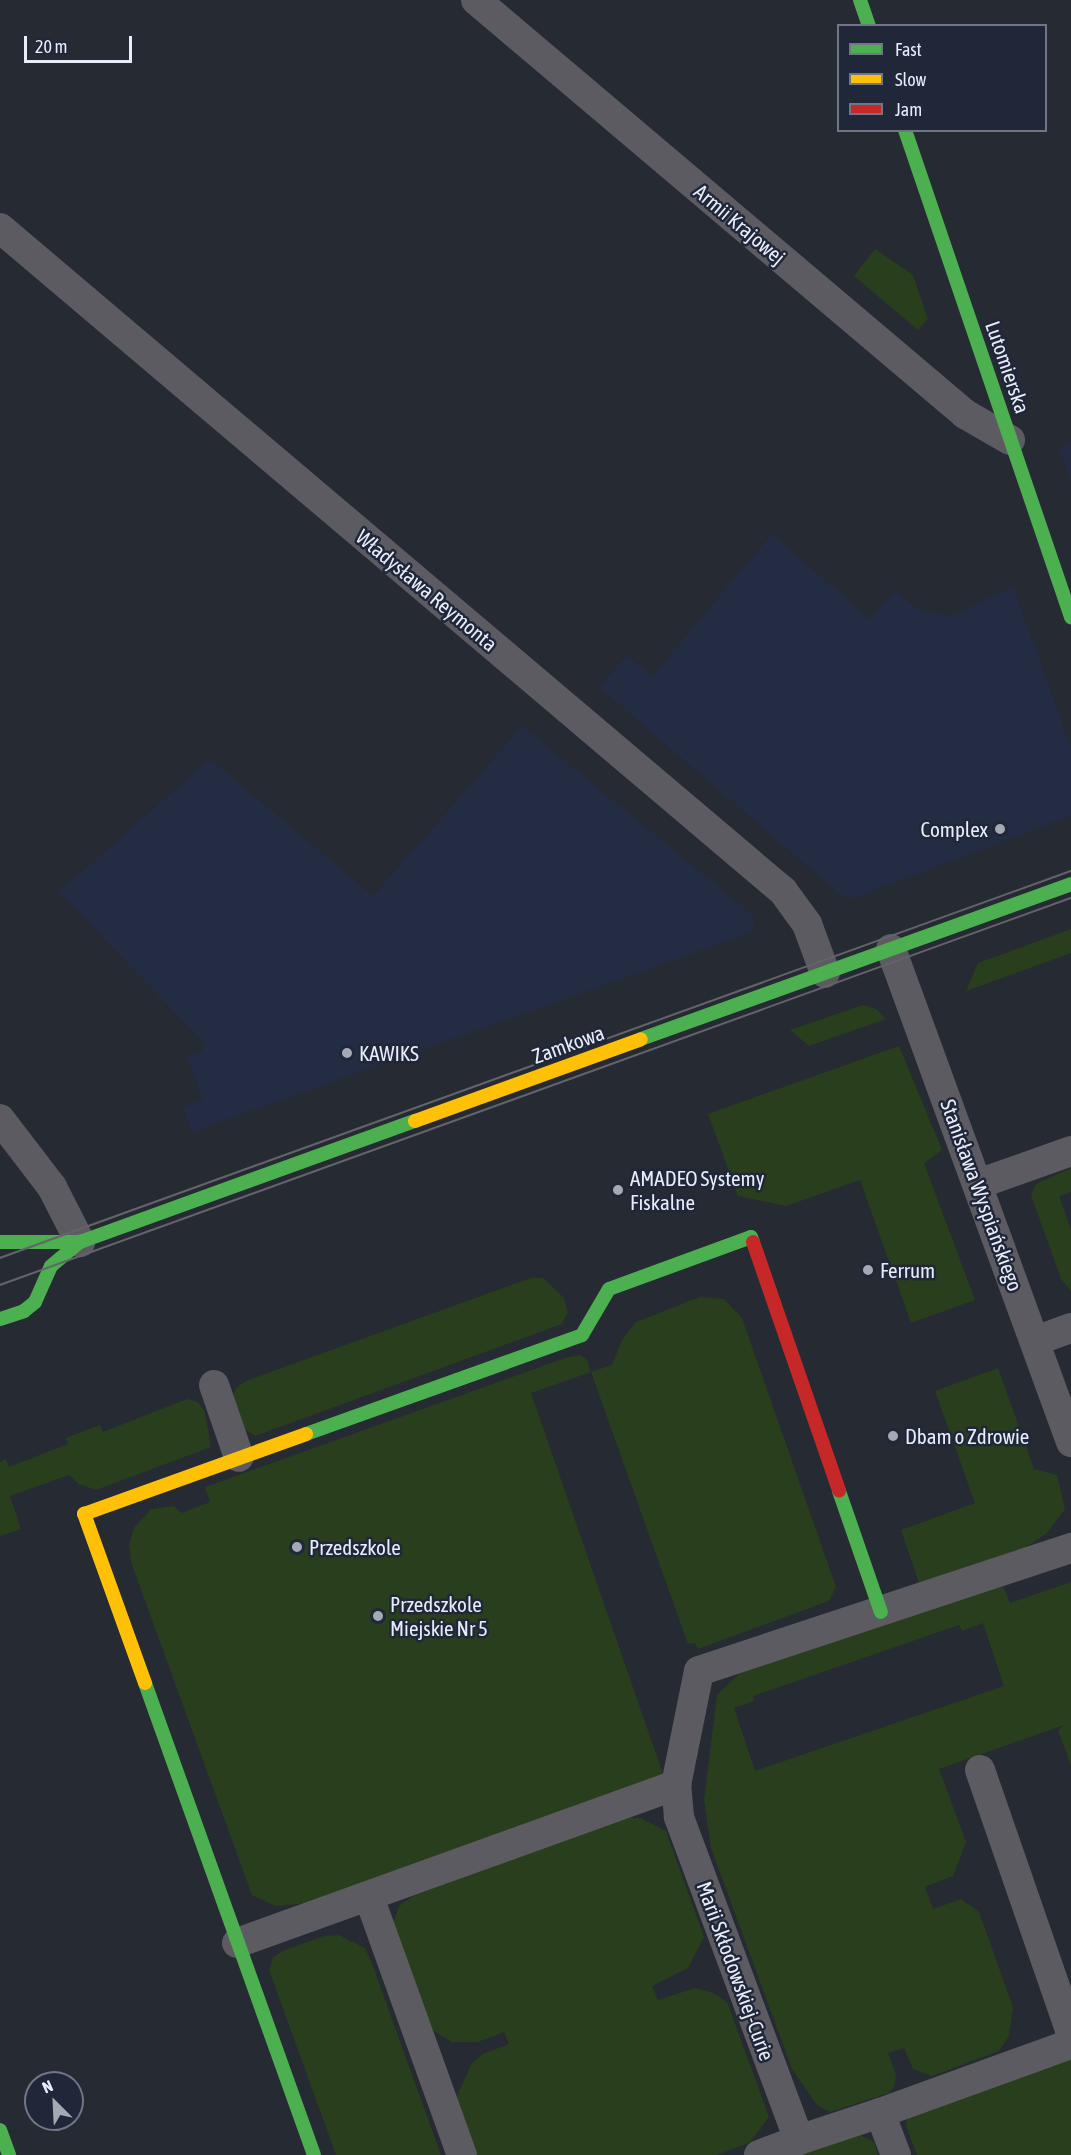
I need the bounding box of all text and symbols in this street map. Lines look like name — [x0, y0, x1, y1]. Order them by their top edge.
scale bar — [27, 24, 135, 62]
legend — [837, 24, 1047, 132]
text: 20 m — [35, 36, 67, 57]
text: Fast — [895, 39, 922, 60]
text: Slow — [895, 69, 926, 90]
text: Jam — [895, 99, 922, 120]
street label: Armii Krajowej — [689, 179, 791, 269]
street label: Lutomierska — [980, 317, 1036, 417]
street label: Władysława Reymonta — [351, 524, 503, 656]
place label: Complex — [920, 816, 988, 842]
marker: Complex — [993, 822, 1007, 836]
street label: Zamkowa — [528, 1019, 608, 1069]
place label: KAWIKS — [359, 1040, 419, 1066]
marker: KAWIKS — [340, 1046, 354, 1060]
street label: Stanisława Wyspiańskiego — [936, 1096, 1028, 1294]
place label: AMADEO Systemy Fiskalne — [630, 1165, 764, 1215]
marker: AMADEO Systemy Fiskalne — [611, 1183, 625, 1197]
place label: Ferrum — [880, 1257, 935, 1283]
marker: Ferrum — [861, 1263, 875, 1277]
place label: Dbam o Zdrowie — [905, 1423, 1029, 1449]
marker: Dbam o Zdrowie — [886, 1429, 900, 1443]
place label: Przedszkole — [309, 1534, 401, 1560]
marker: Przedszkole — [290, 1540, 304, 1554]
place label: Przedszkole Miejskie Nr 5 — [390, 1591, 488, 1641]
marker: Przedszkole Miejskie Nr 5 — [371, 1609, 385, 1623]
street label: Marii Skłodowskiej-Curie — [692, 1878, 780, 2064]
north arrow — [24, 2071, 84, 2131]
text: N — [40, 2076, 55, 2097]

